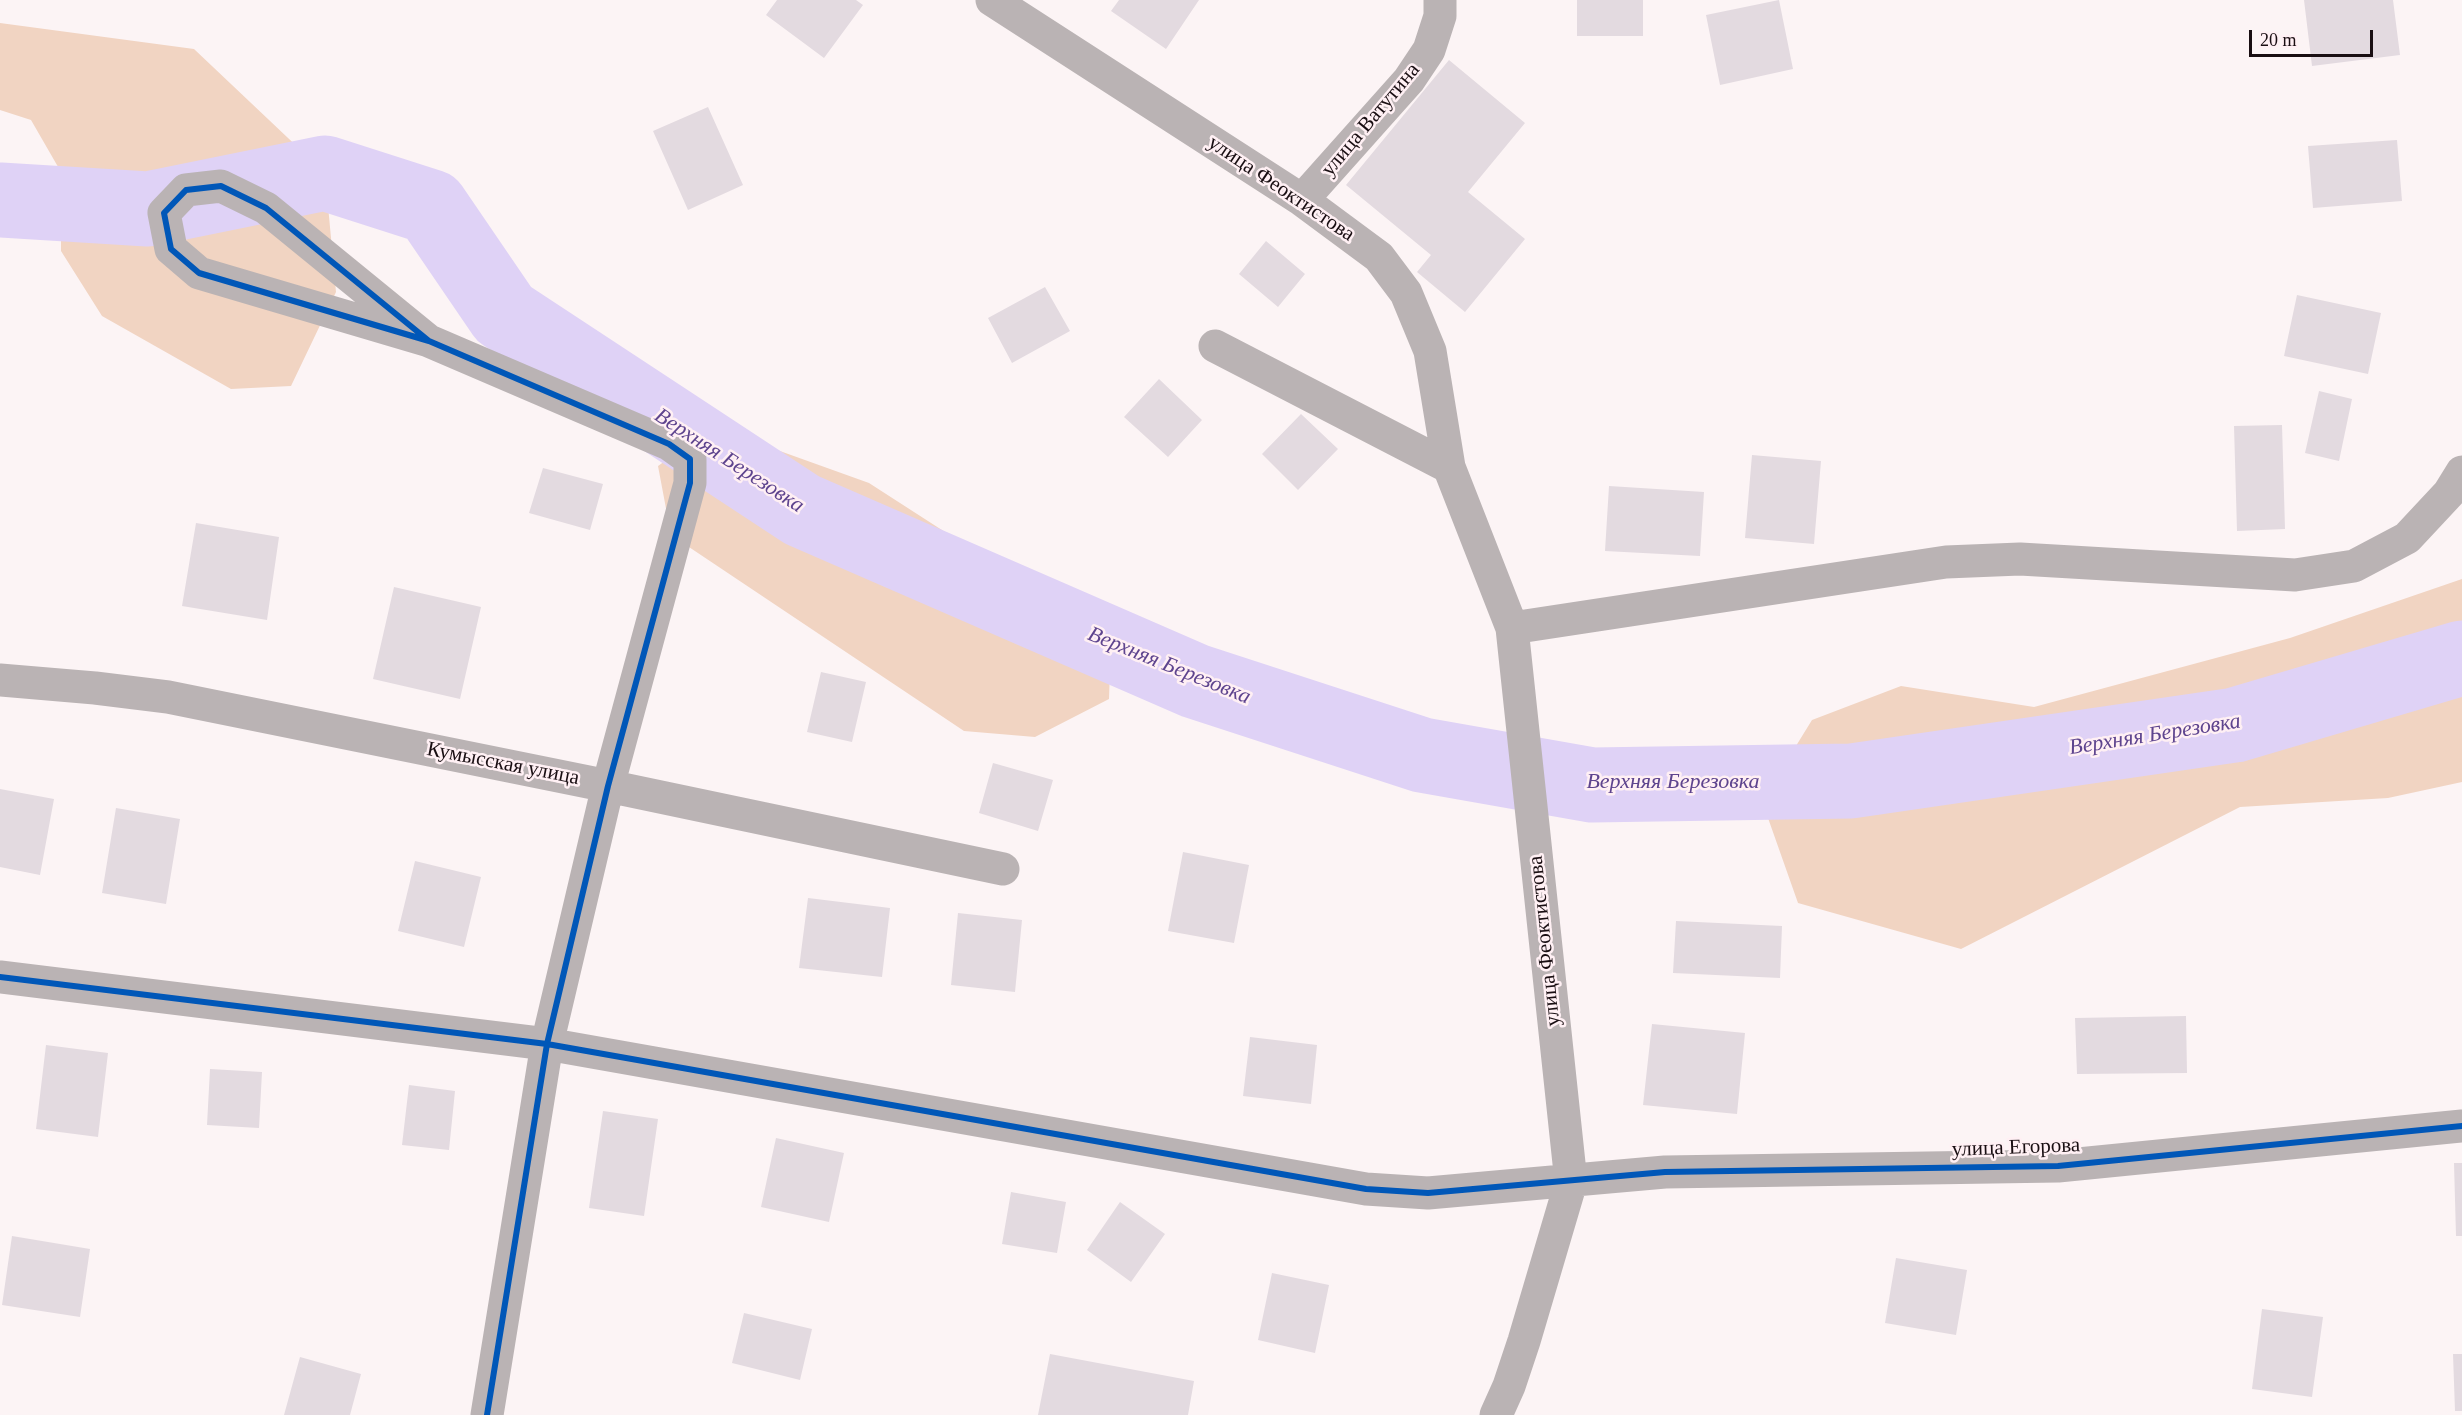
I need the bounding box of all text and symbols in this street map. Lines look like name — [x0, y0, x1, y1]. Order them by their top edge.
scale bar — [2252, 18, 2376, 56]
text: 20 m — [2260, 30, 2297, 50]
street label: улица Ватутина — [1316, 58, 1426, 182]
street label: улица Феоктистова — [1203, 131, 1359, 247]
water label: Верхняя Березовка — [649, 403, 809, 519]
water label: Верхняя Березовка — [1084, 621, 1254, 711]
water label: Верхняя Березовка — [2067, 708, 2243, 762]
street label: Кумысская улица — [425, 737, 581, 791]
water label: Верхняя Березовка — [1586, 769, 1760, 795]
street label: улица Феоктистова — [1524, 854, 1566, 1028]
street label: улица Егорова — [1951, 1133, 2081, 1163]

